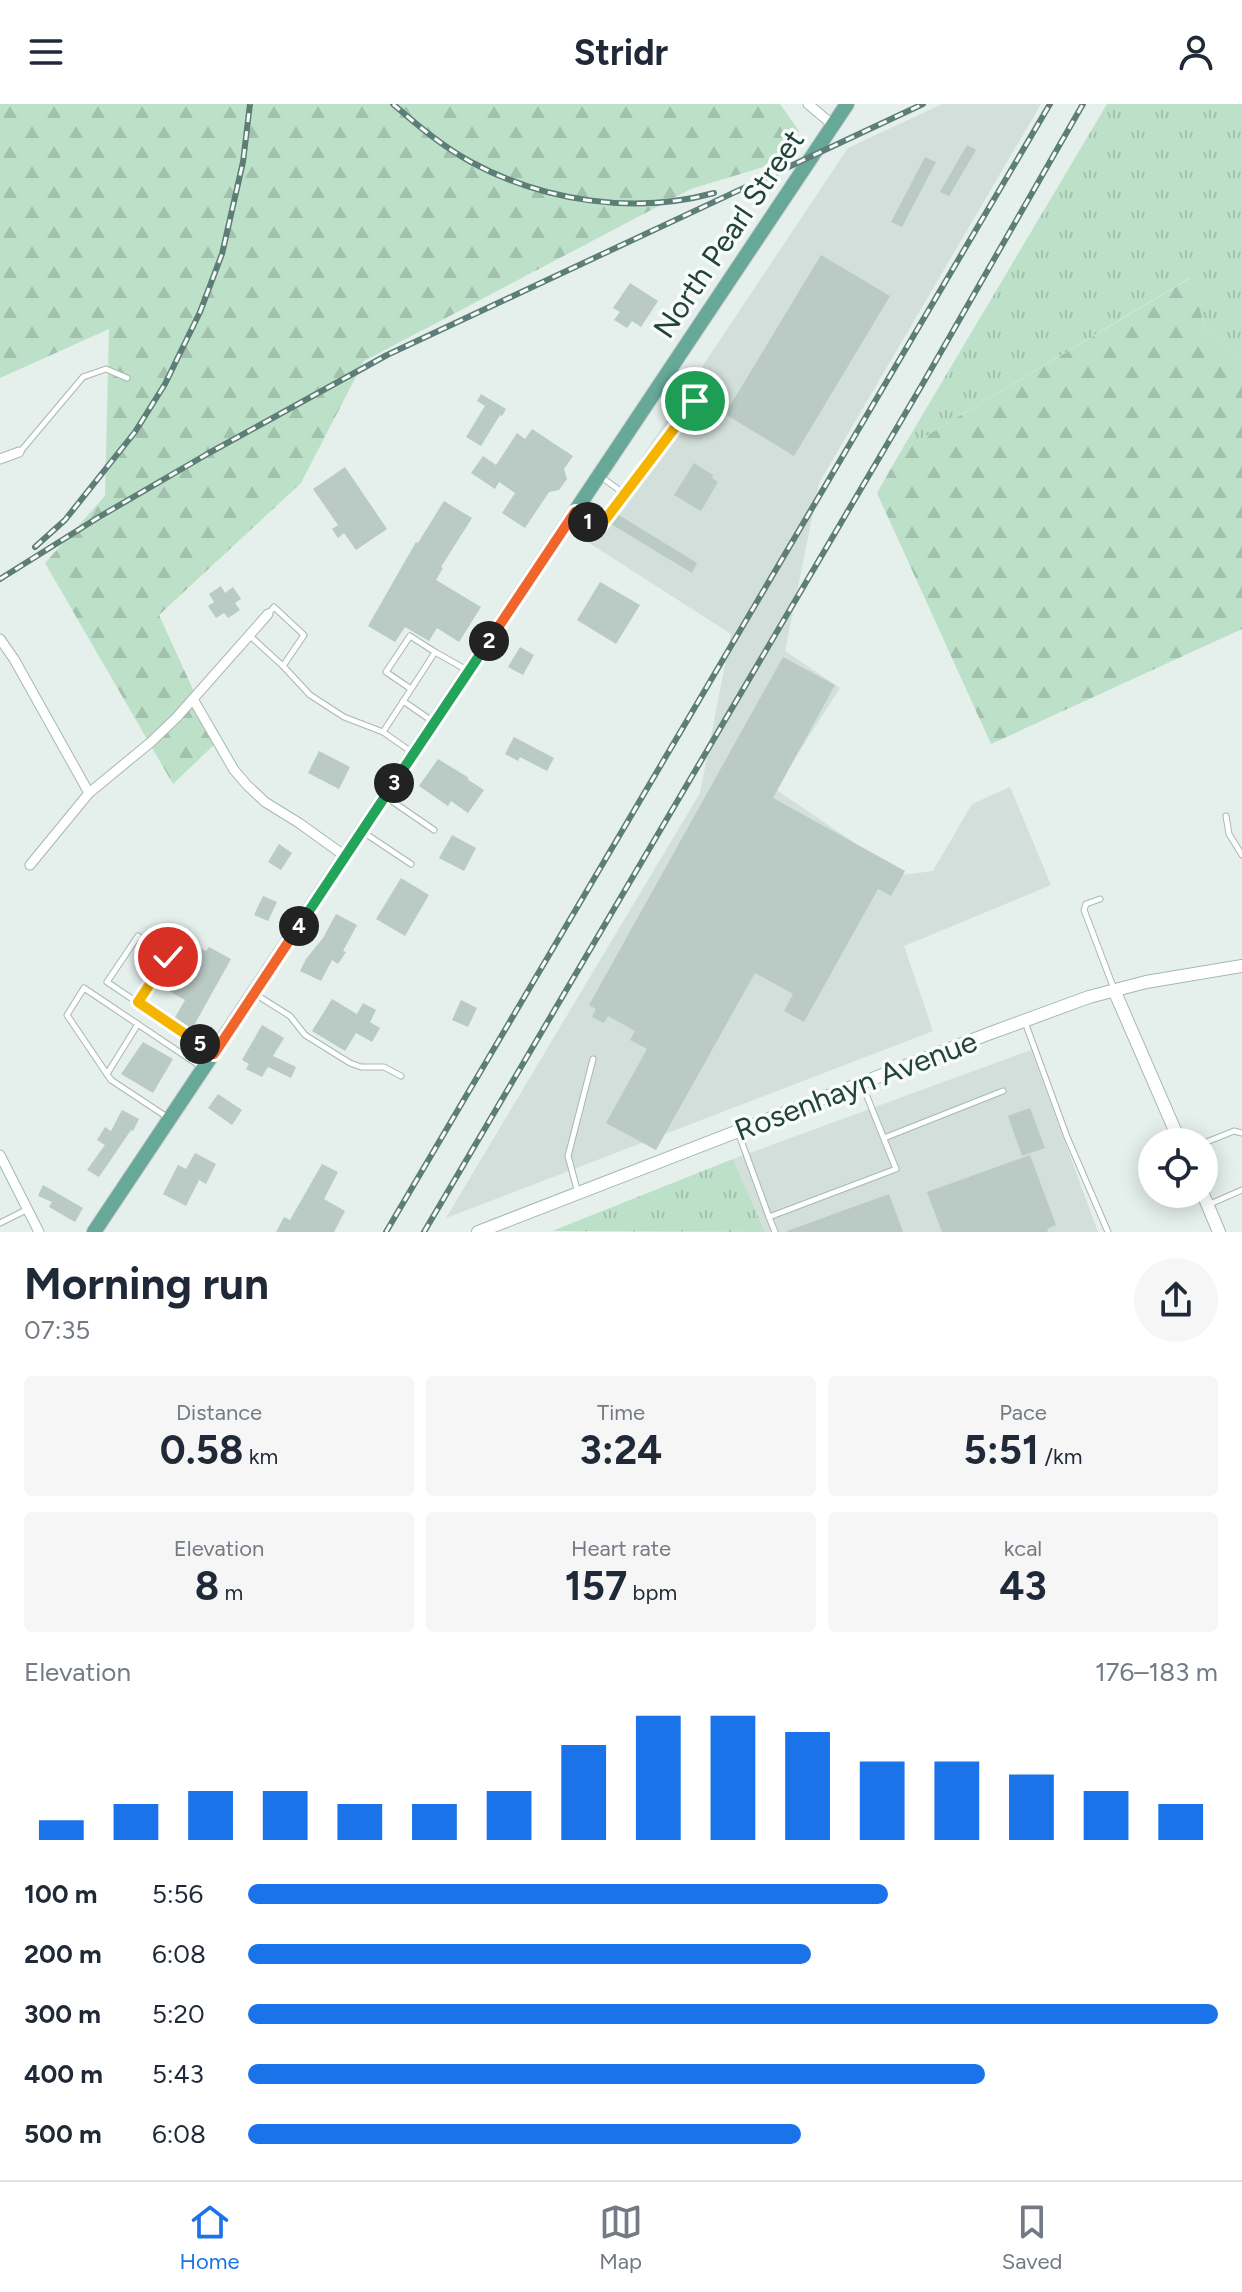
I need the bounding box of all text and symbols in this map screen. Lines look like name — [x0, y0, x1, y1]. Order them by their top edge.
icon: menu — [24, 30, 68, 74]
icon: person — [1174, 30, 1218, 74]
text: Stridr — [574, 31, 668, 74]
street label: North Pearl Street — [645, 123, 812, 345]
pin — [661, 367, 729, 435]
icon: arrive — [673, 379, 717, 423]
pin: 1 — [568, 502, 608, 542]
text: 1 — [583, 508, 593, 535]
pin: 2 — [469, 621, 509, 661]
text: 2 — [483, 627, 495, 654]
pin: 3 — [374, 763, 414, 803]
text: 3 — [388, 769, 400, 796]
pin: 4 — [279, 906, 319, 946]
text: 4 — [292, 912, 306, 939]
pin — [134, 923, 202, 991]
icon: check — [146, 935, 190, 979]
street label: Rosenhayn Avenue — [729, 1022, 982, 1149]
pin: 5 — [180, 1024, 220, 1064]
text: 5 — [194, 1030, 206, 1057]
map controls — [1138, 1128, 1218, 1208]
button: locate — [1138, 1128, 1218, 1208]
text: Morning run — [24, 1257, 269, 1310]
button: share — [1134, 1258, 1218, 1342]
text: 07:35 — [24, 1314, 90, 1346]
text: Distance — [176, 1399, 262, 1426]
text: Time — [597, 1399, 645, 1426]
text: Pace — [999, 1399, 1047, 1426]
text: 0.58 — [160, 1426, 243, 1474]
text: 3:24 — [580, 1426, 662, 1474]
text: 5:51 — [964, 1426, 1039, 1474]
text: km — [243, 1443, 278, 1470]
text: /km — [1039, 1443, 1082, 1470]
text: Elevation — [174, 1535, 264, 1562]
text: Heart rate — [571, 1535, 671, 1562]
text: kcal — [1004, 1535, 1042, 1562]
text: 8 — [195, 1562, 219, 1610]
text: 157 — [565, 1562, 627, 1610]
text: 43 — [999, 1562, 1047, 1610]
text: m — [219, 1579, 243, 1606]
text: bpm — [627, 1579, 677, 1606]
text: Elevation — [24, 1656, 131, 1688]
text: 176–183 m — [1095, 1656, 1218, 1688]
text: 100 m — [24, 1878, 98, 1910]
text: 5:56 — [152, 1878, 203, 1910]
text: 200 m — [24, 1938, 102, 1970]
text: 6:08 — [152, 1938, 206, 1970]
text: 300 m — [24, 1998, 101, 2030]
text: 5:20 — [152, 1998, 205, 2030]
text: 400 m — [24, 2058, 103, 2090]
text: 5:43 — [152, 2058, 204, 2090]
text: 500 m — [24, 2118, 102, 2150]
text: 6:08 — [152, 2118, 206, 2150]
tab: Home — [180, 2200, 240, 2275]
tab: Map — [599, 2200, 643, 2275]
tab: Saved — [1002, 2200, 1062, 2275]

